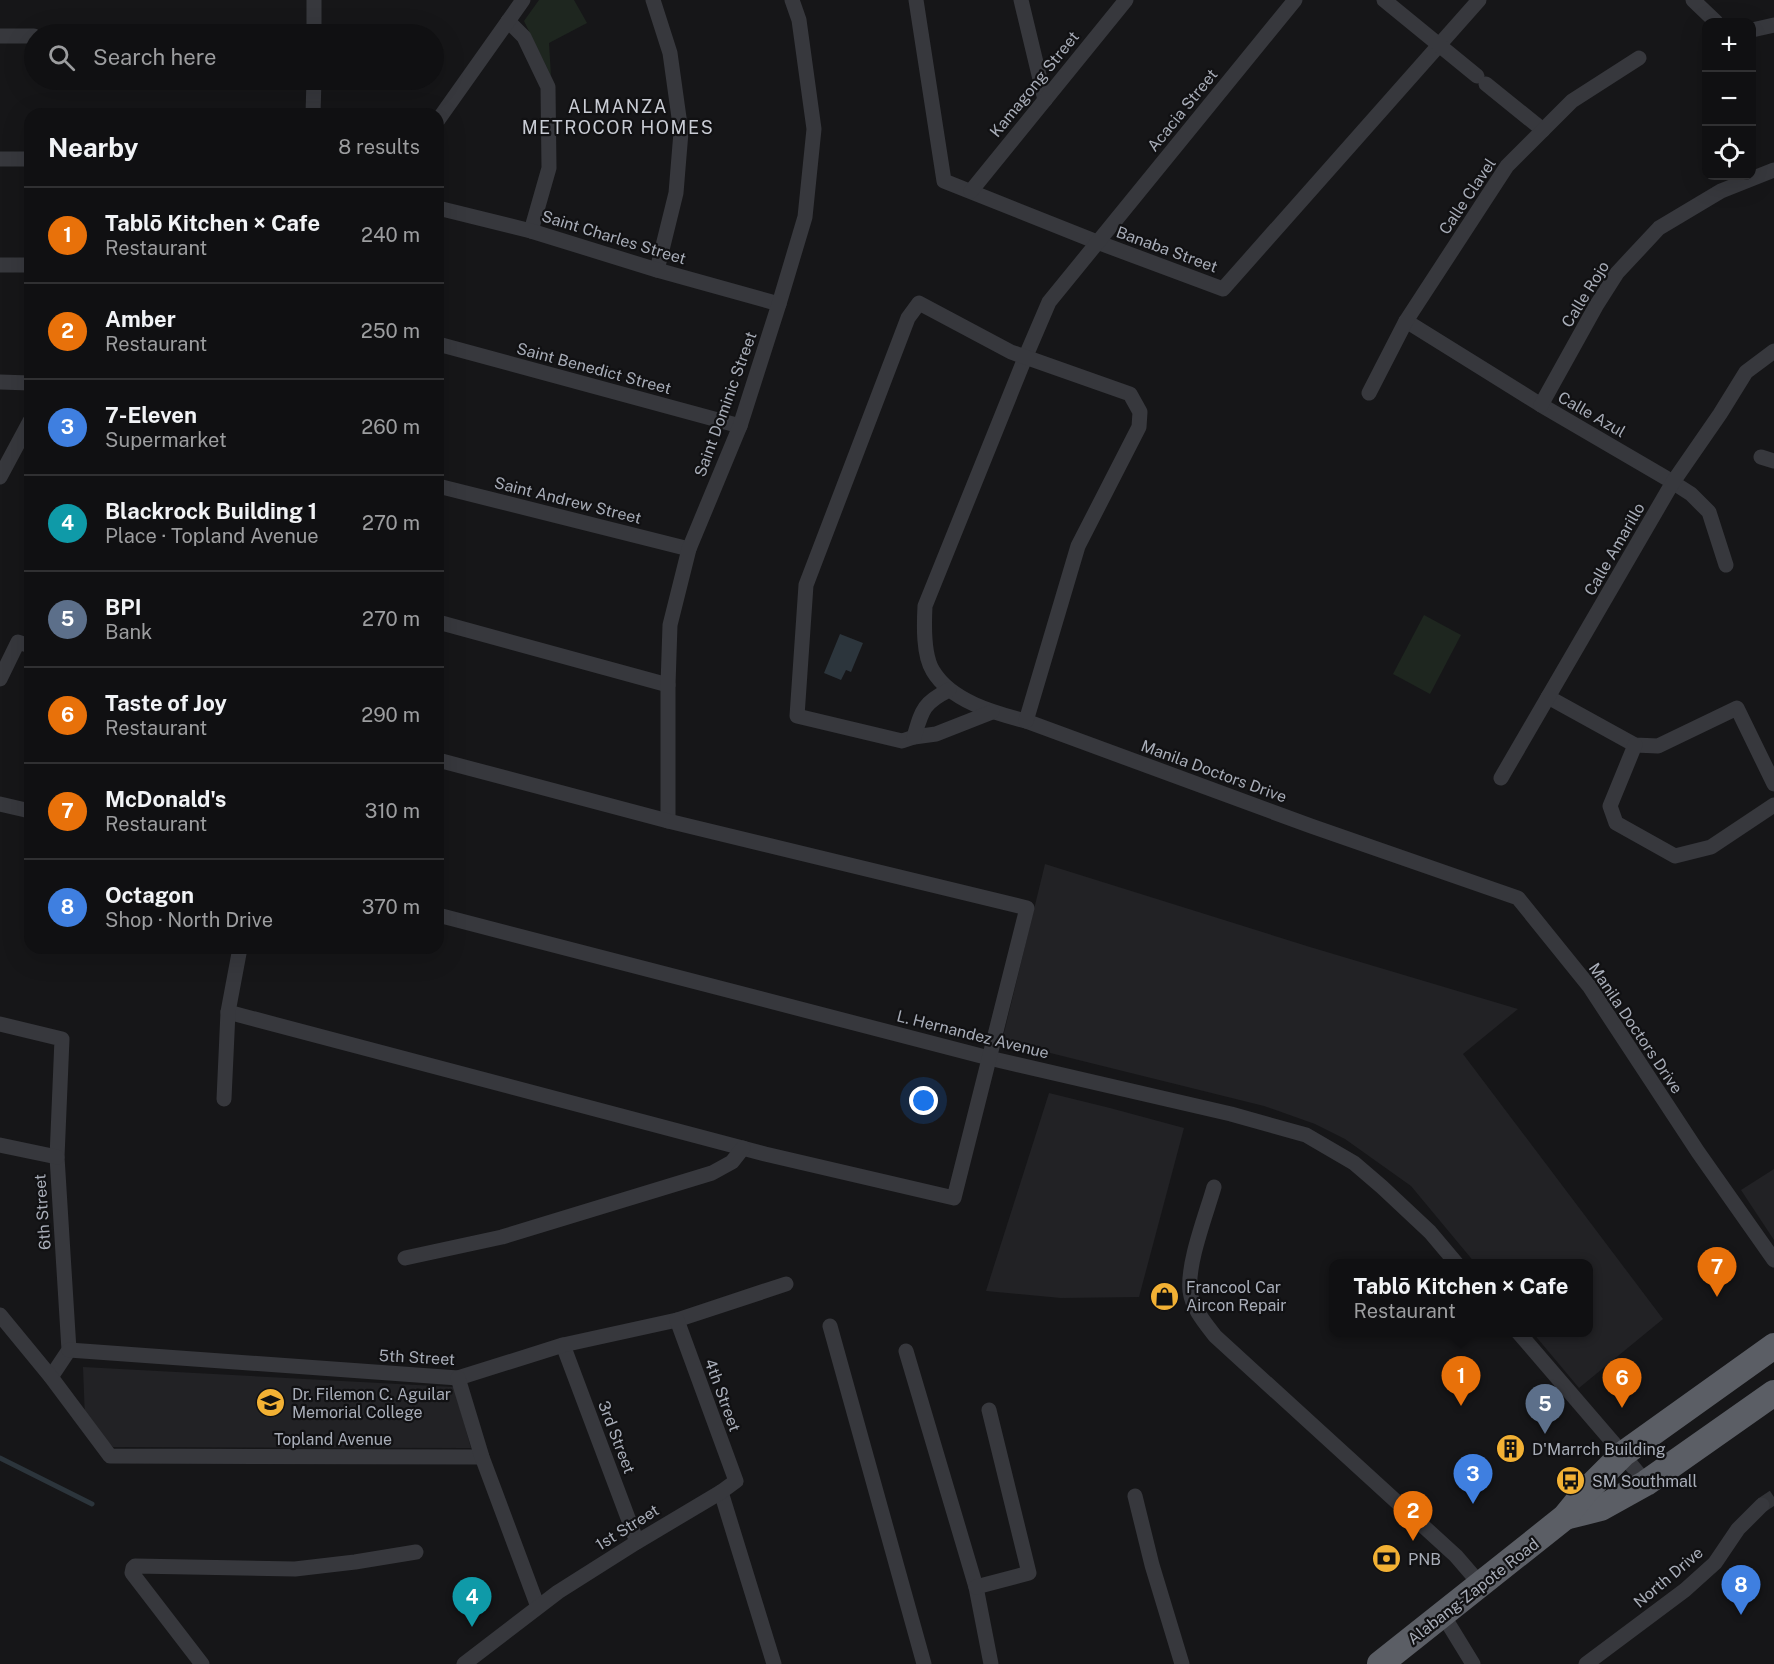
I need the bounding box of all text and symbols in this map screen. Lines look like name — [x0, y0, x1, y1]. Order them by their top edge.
map controls — [1702, 18, 1756, 180]
button: + — [1702, 18, 1756, 72]
search box — [24, 24, 444, 90]
street label: Kamagong Street — [986, 27, 1083, 141]
icon: search — [45, 41, 78, 74]
text: Search here — [93, 44, 217, 70]
street label: Acacia Street — [1143, 65, 1221, 155]
button: − — [1702, 72, 1756, 126]
district label: ALMANZA METROCOR HOMES — [522, 96, 714, 138]
button: locate — [1702, 126, 1756, 180]
text: Nearby — [48, 132, 138, 163]
text: 8 results — [338, 135, 420, 159]
street label: Calle Clavel — [1435, 154, 1500, 238]
street label: Saint Charles Street — [539, 206, 688, 268]
text: Tablō Kitchen × Cafe — [105, 210, 320, 236]
street label: Banaba Street — [1114, 222, 1220, 277]
text: 1 — [63, 223, 72, 247]
text: 240 m — [361, 223, 420, 247]
text: Restaurant — [105, 236, 207, 260]
street label: Calle Rojo — [1558, 258, 1613, 331]
text: Amber — [105, 306, 176, 332]
text: 2 — [61, 319, 74, 343]
text: 250 m — [361, 319, 420, 343]
street label: Saint Dominic Street — [690, 329, 761, 479]
text: Restaurant — [105, 332, 207, 356]
street label: Saint Benedict Street — [514, 339, 673, 398]
street label: Calle Azul — [1555, 387, 1629, 441]
text: 7-Eleven — [105, 402, 197, 428]
text: 3 — [61, 415, 74, 439]
text: 260 m — [361, 415, 420, 439]
text: Supermarket — [105, 428, 227, 452]
street label: Saint Andrew Street — [492, 473, 643, 528]
text: Blackrock Building 1 — [105, 498, 317, 524]
street label: Calle Amarillo — [1580, 499, 1649, 599]
text: 4 — [61, 511, 74, 535]
text: 270 m — [362, 511, 420, 535]
text: Place · Topland Avenue — [105, 524, 319, 548]
text: BPI — [105, 594, 141, 620]
text: 5 — [61, 607, 74, 631]
text: 270 m — [362, 607, 420, 631]
text: Bank — [105, 620, 152, 644]
text: Taste of Joy — [105, 690, 227, 716]
text: 6 — [61, 703, 74, 727]
text: 290 m — [361, 703, 420, 727]
text: Restaurant — [105, 716, 207, 740]
street label: Manila Doctors Drive — [1138, 736, 1289, 807]
text: McDonald's — [105, 786, 226, 812]
text: 7 — [61, 799, 74, 823]
text: 310 m — [365, 799, 420, 823]
text: Restaurant — [105, 812, 207, 836]
text: Octagon — [105, 882, 194, 908]
text: 8 — [61, 895, 74, 919]
text: 370 m — [362, 895, 420, 919]
text: Shop · North Drive — [105, 908, 273, 932]
street label: Manila Doctors Drive — [1585, 959, 1686, 1097]
street label: L. Hernandez Avenue — [895, 1006, 1051, 1063]
your location — [909, 1086, 938, 1115]
street label: 6th Street — [30, 1173, 55, 1251]
pin: 7 — [1698, 1248, 1736, 1297]
popup — [1329, 1259, 1593, 1337]
text: Tablō Kitchen × Cafe — [1353, 1273, 1569, 1299]
place label: Francool Car Aircon Repair — [1186, 1278, 1287, 1315]
shop icon: Francool Car Aircon Repair — [1149, 1280, 1181, 1312]
text: Restaurant — [1353, 1299, 1456, 1323]
street label: 5th Street — [378, 1346, 456, 1369]
street label: 4th Street — [701, 1356, 744, 1434]
pin: 1 — [1442, 1356, 1480, 1406]
pin: 6 — [1602, 1358, 1642, 1408]
pin: 5 — [1526, 1384, 1564, 1434]
place label: Dr. Filemon C. Aguilar Memorial College — [292, 1385, 451, 1422]
school or university icon: Dr. Filemon C. Aguilar Memorial College — [255, 1387, 287, 1419]
street label: 3rd Street — [594, 1398, 639, 1476]
street label: Topland Avenue — [274, 1430, 392, 1449]
building icon: D'Marrch Building — [1495, 1433, 1527, 1465]
place label: D'Marrch Building — [1532, 1440, 1666, 1459]
pin: 3 — [1454, 1454, 1492, 1504]
bus stop icon: SM Southmall — [1555, 1465, 1587, 1497]
place label: SM Southmall — [1592, 1472, 1697, 1491]
pin: 2 — [1394, 1492, 1432, 1541]
street label: 1st Street — [592, 1500, 663, 1554]
street label: Alabang-Zapote Road — [1404, 1534, 1543, 1649]
bank icon: PNB — [1371, 1543, 1403, 1575]
street label: North Drive — [1630, 1543, 1707, 1612]
place label: PNB — [1408, 1550, 1441, 1569]
pin: 8 — [1722, 1566, 1760, 1615]
pin: 4 — [452, 1578, 492, 1627]

